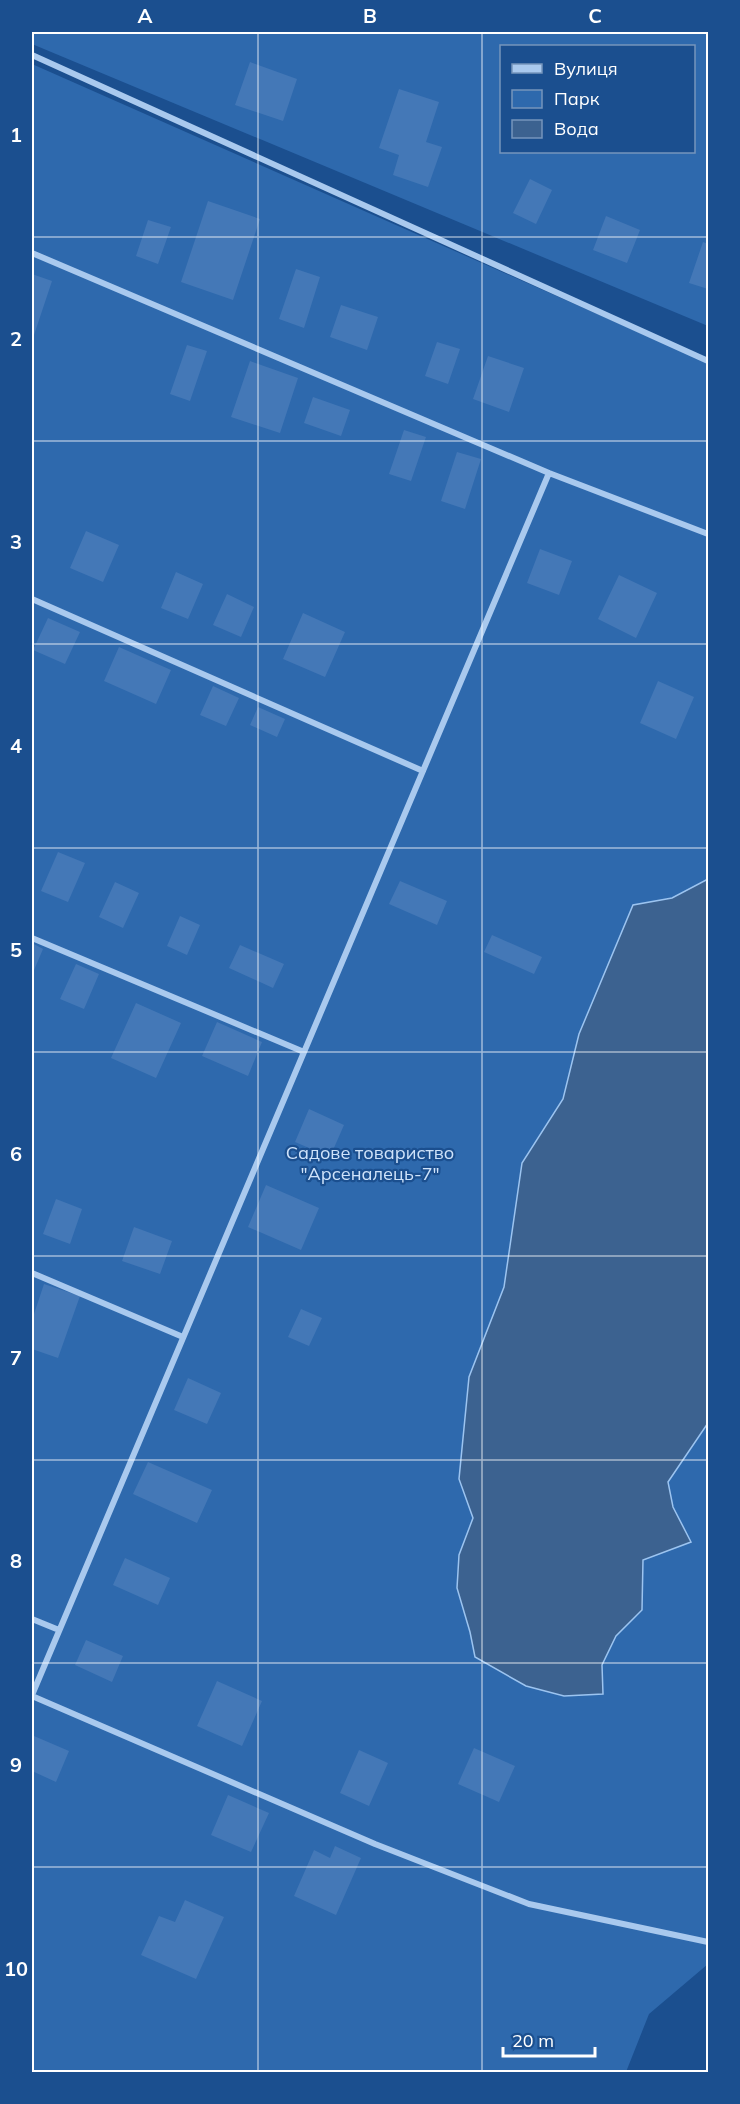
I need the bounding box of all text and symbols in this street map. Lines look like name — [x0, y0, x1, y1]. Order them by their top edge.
text: A — [138, 3, 153, 28]
text: B — [363, 3, 377, 28]
text: C — [588, 3, 602, 28]
legend — [500, 45, 695, 153]
text: Вулиця — [554, 57, 618, 80]
text: Парк — [554, 87, 600, 110]
text: Вода — [554, 117, 599, 140]
text: 1 — [10, 122, 22, 147]
text: 2 — [10, 326, 22, 351]
text: 3 — [10, 529, 22, 554]
text: 4 — [10, 733, 22, 758]
text: 5 — [10, 937, 22, 962]
text: 6 — [10, 1141, 22, 1166]
park label: Садове товариство "Арсеналець-7" — [286, 1141, 454, 1185]
text: 7 — [10, 1345, 22, 1370]
text: 8 — [10, 1548, 22, 1573]
text: 9 — [10, 1752, 22, 1777]
text: 10 — [4, 1956, 28, 1981]
scale bar — [503, 2020, 594, 2058]
text: 20 m — [512, 2029, 554, 2052]

